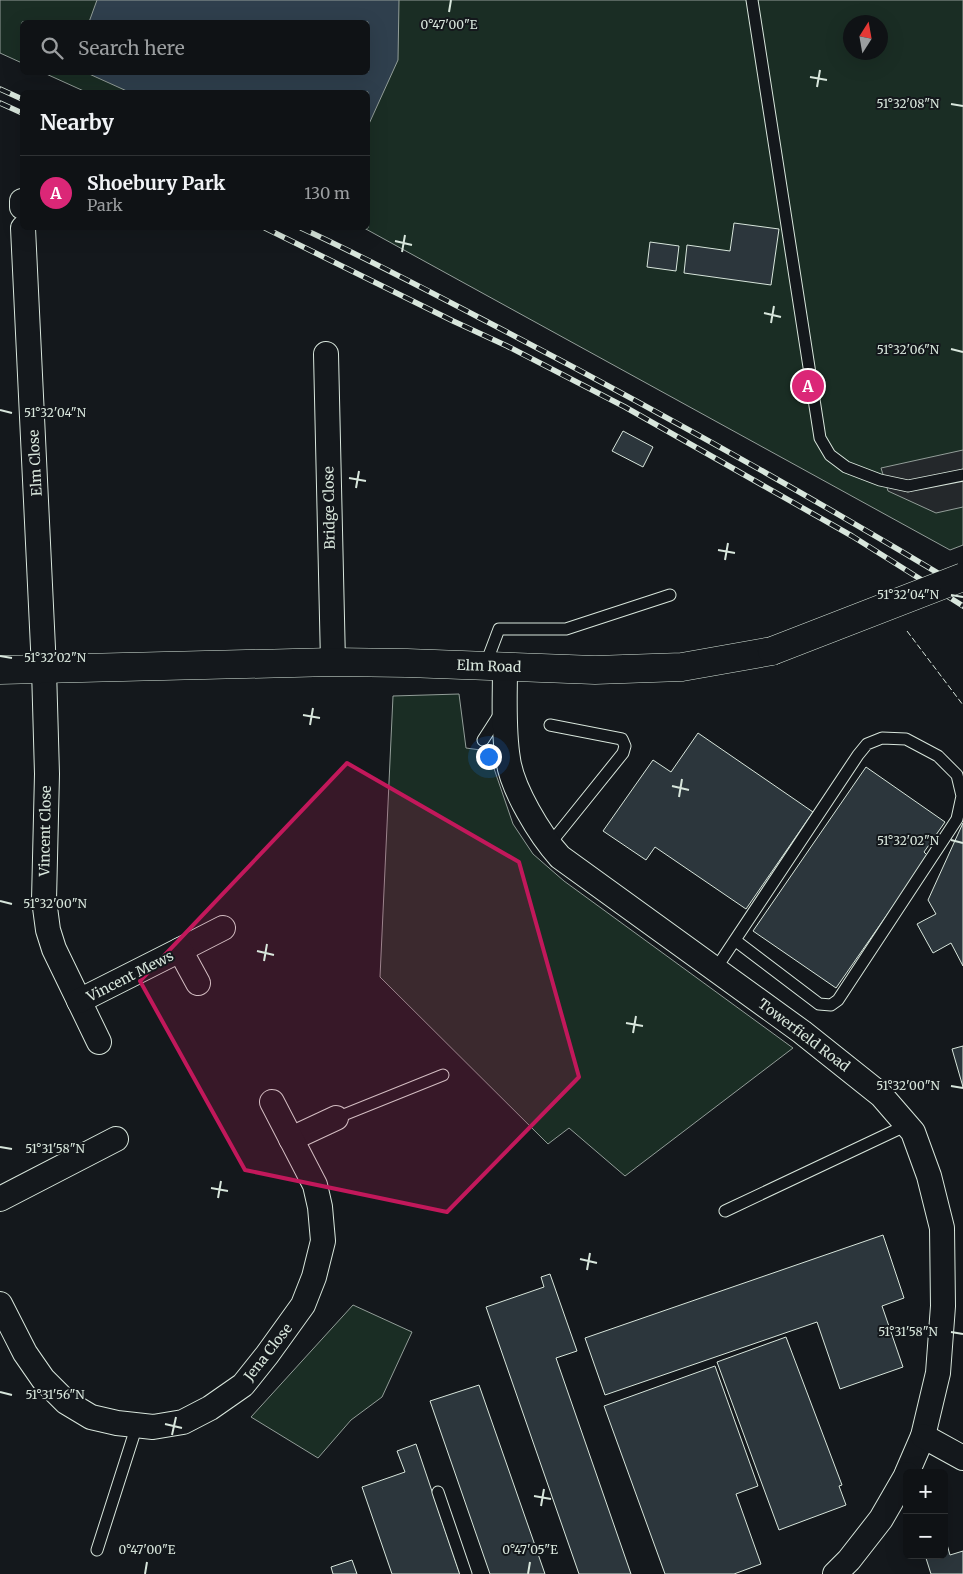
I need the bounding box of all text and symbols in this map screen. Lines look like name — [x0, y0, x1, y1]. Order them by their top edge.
north arrow — [843, 15, 888, 60]
text: 0°47'00"E — [421, 17, 478, 32]
search box — [20, 20, 370, 75]
icon: search — [38, 34, 66, 62]
text: Search here — [78, 36, 185, 60]
text: 51°32'08"N — [877, 96, 940, 111]
text: Nearby — [40, 109, 114, 136]
text: Shoebury Park — [87, 171, 225, 195]
text: A — [50, 183, 62, 203]
text: 130 m — [304, 183, 350, 203]
text: Park — [87, 195, 123, 215]
text: 51°32'06"N — [877, 342, 940, 357]
pin: A — [792, 367, 824, 405]
text: 51°32'04"N — [24, 405, 87, 420]
street label: Elm Close — [24, 429, 46, 497]
street label: Bridge Close — [319, 466, 339, 550]
text: 51°32'04"N — [877, 587, 940, 602]
text: 51°32'02"N — [24, 650, 87, 665]
street label: Elm Road — [456, 656, 522, 676]
your location — [476, 744, 502, 770]
street label: Vincent Close — [35, 785, 55, 878]
text: 51°32'02"N — [877, 833, 940, 848]
text: 51°32'00"N — [23, 896, 87, 911]
street label: Vincent Mews — [83, 946, 177, 1006]
street label: Towerfield Road — [755, 995, 854, 1076]
text: 51°32'00"N — [876, 1078, 940, 1093]
text: 51°31'58"N — [25, 1141, 86, 1156]
street label: Jena Close — [239, 1320, 296, 1385]
text: 51°31'58"N — [878, 1324, 939, 1339]
text: 51°31'56"N — [25, 1387, 85, 1402]
map controls — [903, 1469, 948, 1559]
button: + — [903, 1469, 948, 1514]
button: − — [903, 1514, 948, 1559]
text: 0°47'00"E — [119, 1542, 176, 1557]
text: 0°47'05"E — [502, 1542, 558, 1557]

